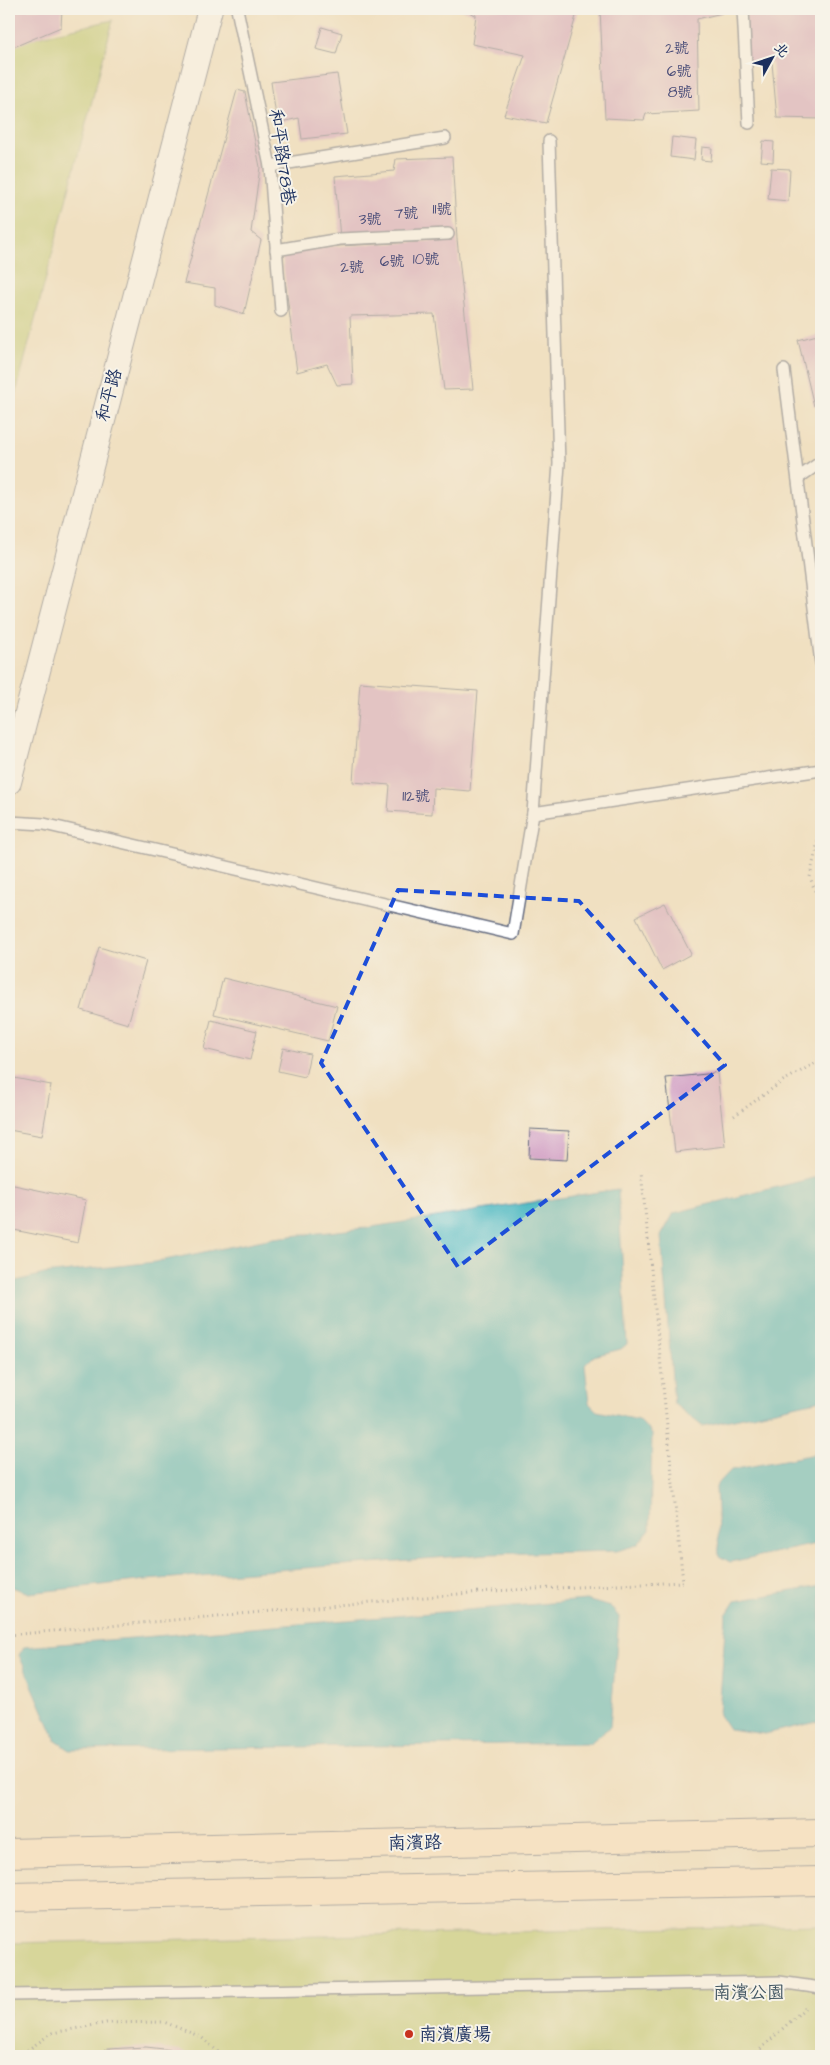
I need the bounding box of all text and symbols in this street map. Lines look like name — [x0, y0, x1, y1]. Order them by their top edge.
north arrow — [748, 32, 798, 82]
house number: 2號 — [665, 38, 689, 59]
text: 北 — [769, 38, 793, 62]
house number: 6號 — [667, 61, 691, 82]
house number: 8號 — [668, 82, 692, 103]
street label: 和平路178巷 — [263, 107, 301, 207]
house number: 11號 — [433, 199, 451, 220]
house number: 7號 — [394, 203, 418, 224]
house number: 3號 — [359, 209, 381, 230]
house number: 10號 — [413, 249, 439, 270]
house number: 6號 — [380, 251, 404, 272]
house number: 2號 — [340, 257, 364, 278]
street label: 和平路 — [90, 366, 128, 424]
house number: 112號 — [402, 786, 430, 807]
street label: 南濱路 — [388, 1830, 442, 1856]
park label: 南濱公園 — [713, 1980, 785, 2005]
place label: 南濱廣場 — [419, 2022, 491, 2047]
marker: 南濱廣場 — [403, 2028, 415, 2040]

